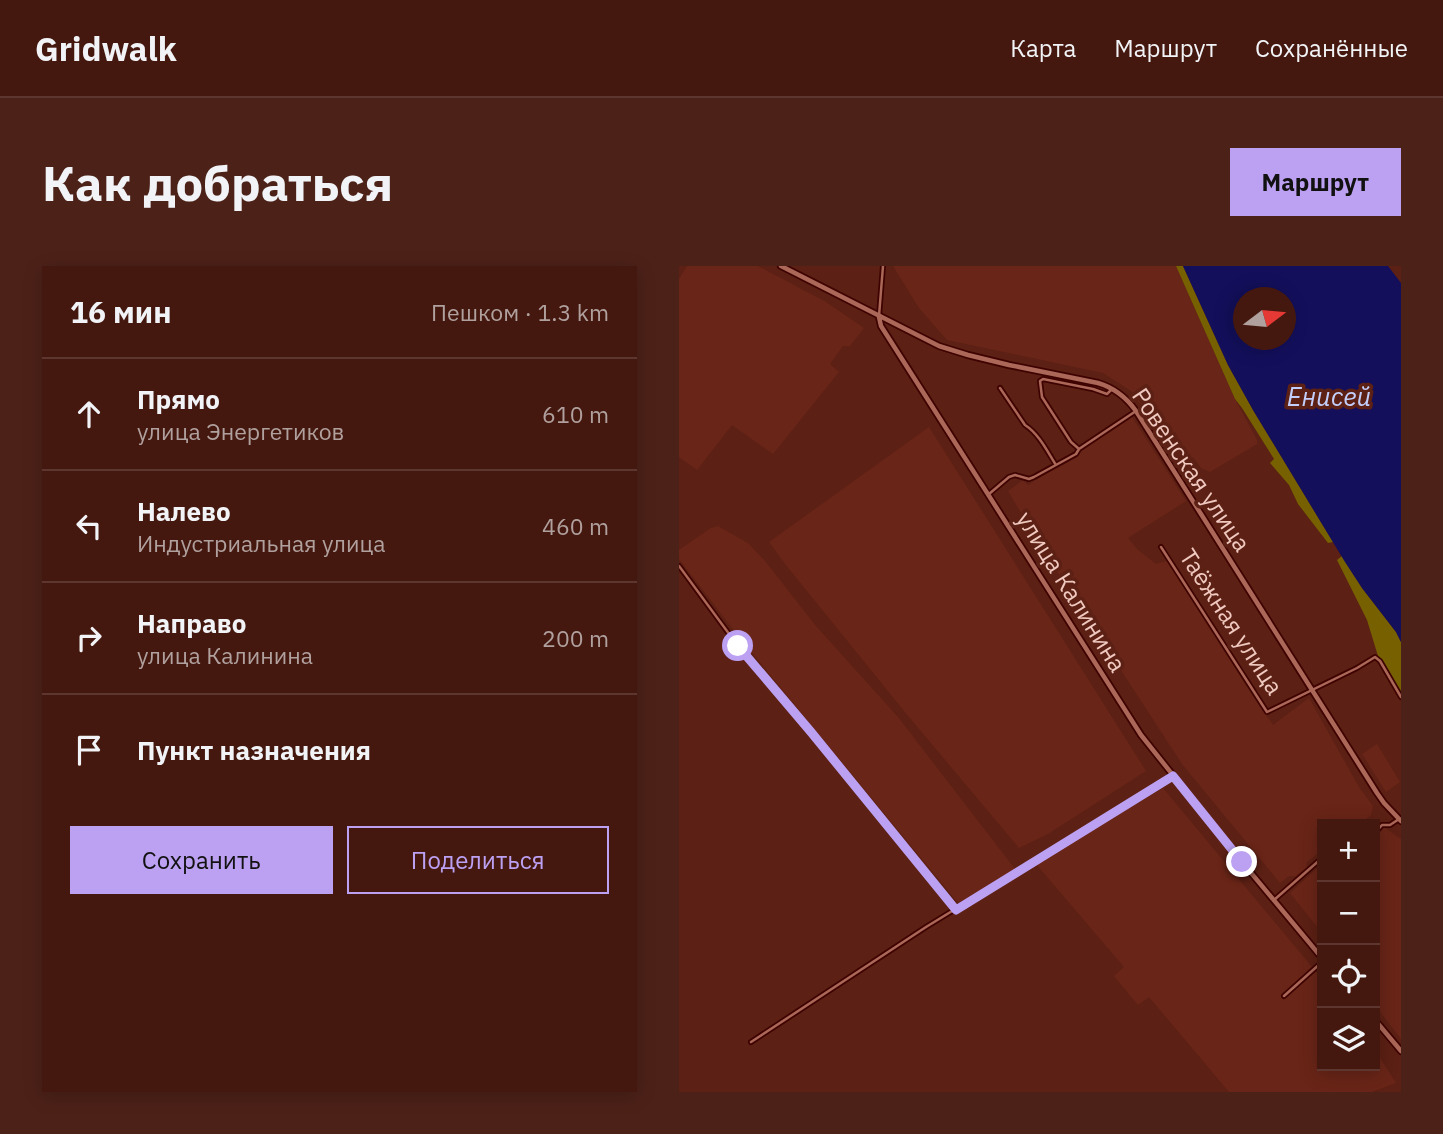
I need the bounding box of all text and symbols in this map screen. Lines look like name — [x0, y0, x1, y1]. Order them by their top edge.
text: Gridwalk — [35, 27, 177, 70]
text: Карта — [1010, 32, 1076, 64]
text: Маршрут — [1114, 32, 1217, 64]
text: Сохранённые — [1255, 32, 1408, 64]
button: Маршрут — [1230, 148, 1401, 216]
text: Как добраться — [42, 151, 393, 214]
north arrow — [1233, 287, 1296, 350]
text: 16 мин — [70, 292, 172, 331]
text: Пешком · 1.3 km — [431, 297, 609, 327]
water label: Енисей — [1287, 379, 1371, 413]
street label: Ровенская улица — [1125, 381, 1259, 558]
text: Прямо — [137, 382, 220, 416]
icon: ahead — [70, 395, 108, 433]
text: 610 m — [542, 399, 609, 429]
text: улица Энергетиков — [137, 416, 344, 446]
text: Налево — [137, 494, 231, 528]
street label: улица Калинина — [1010, 505, 1134, 678]
icon: left — [70, 507, 108, 545]
text: 460 m — [542, 511, 609, 541]
text: Индустриальная улица — [137, 528, 386, 558]
street label: Таёжная улица — [1173, 542, 1291, 701]
text: Направо — [137, 606, 246, 640]
icon: right — [70, 619, 108, 657]
text: 200 m — [542, 623, 609, 653]
route start — [722, 630, 753, 661]
text: улица Калинина — [137, 640, 313, 670]
icon: arrive — [70, 731, 108, 769]
text: Пункт назначения — [137, 733, 371, 767]
map controls — [1317, 819, 1380, 1071]
button: + — [1317, 819, 1380, 882]
button: Сохранить — [70, 826, 333, 894]
button: Поделиться — [347, 826, 609, 894]
route end — [1226, 846, 1257, 877]
button: − — [1317, 882, 1380, 945]
button: locate — [1317, 945, 1380, 1008]
button: layers — [1317, 1008, 1380, 1071]

